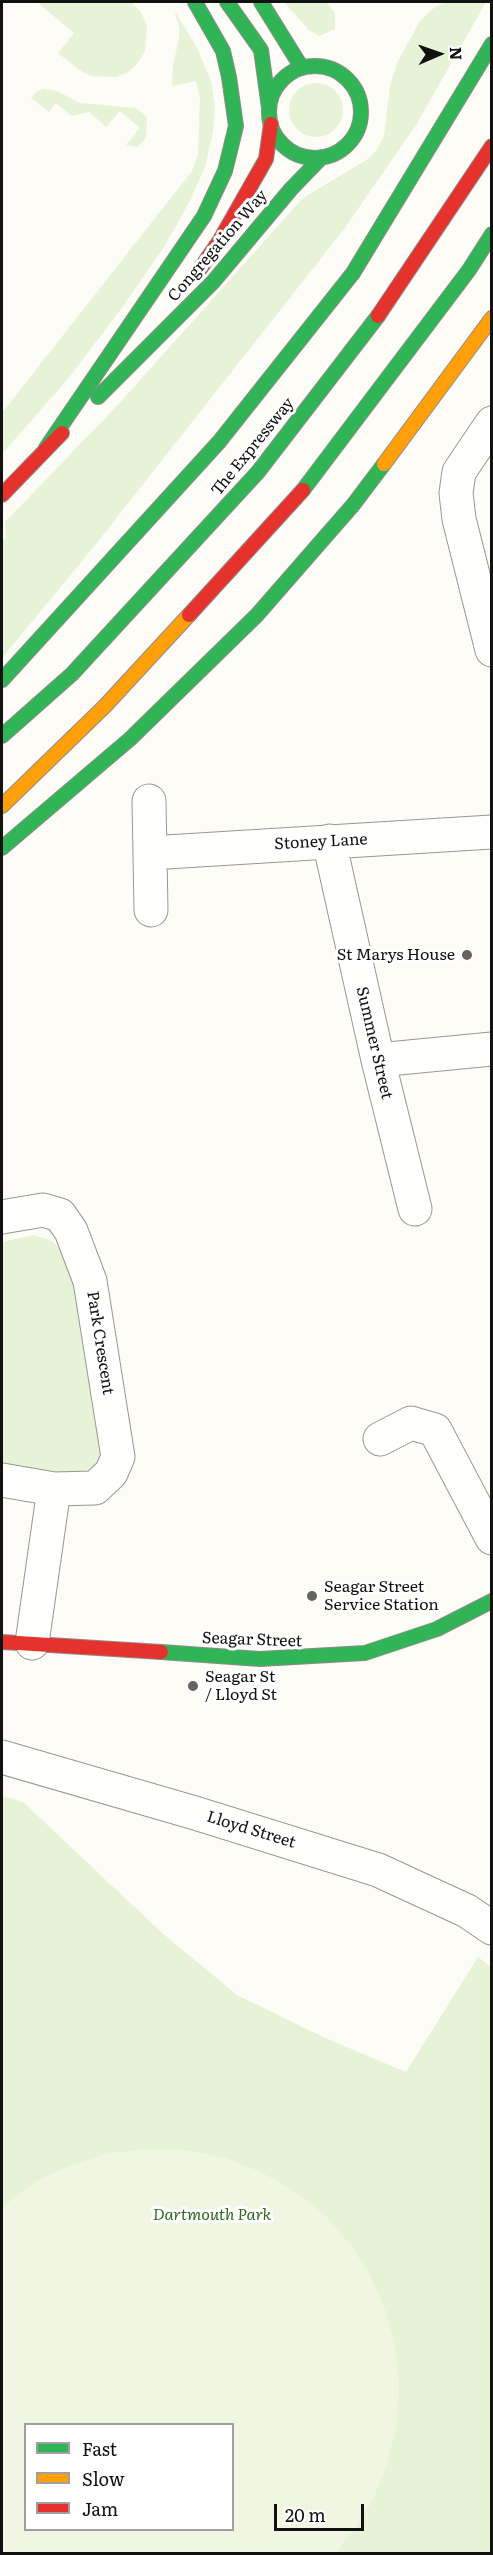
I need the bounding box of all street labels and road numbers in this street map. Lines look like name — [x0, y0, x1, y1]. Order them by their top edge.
street label: Congregation Way — [164, 186, 272, 306]
street label: The Expressway — [208, 394, 298, 500]
street label: Stoney Lane — [274, 830, 368, 854]
street label: Summer Street — [352, 985, 396, 1101]
street label: Park Crescent — [82, 1290, 118, 1396]
street label: Seagar Street — [202, 1629, 302, 1651]
street label: Lloyd Street — [204, 1807, 298, 1853]

